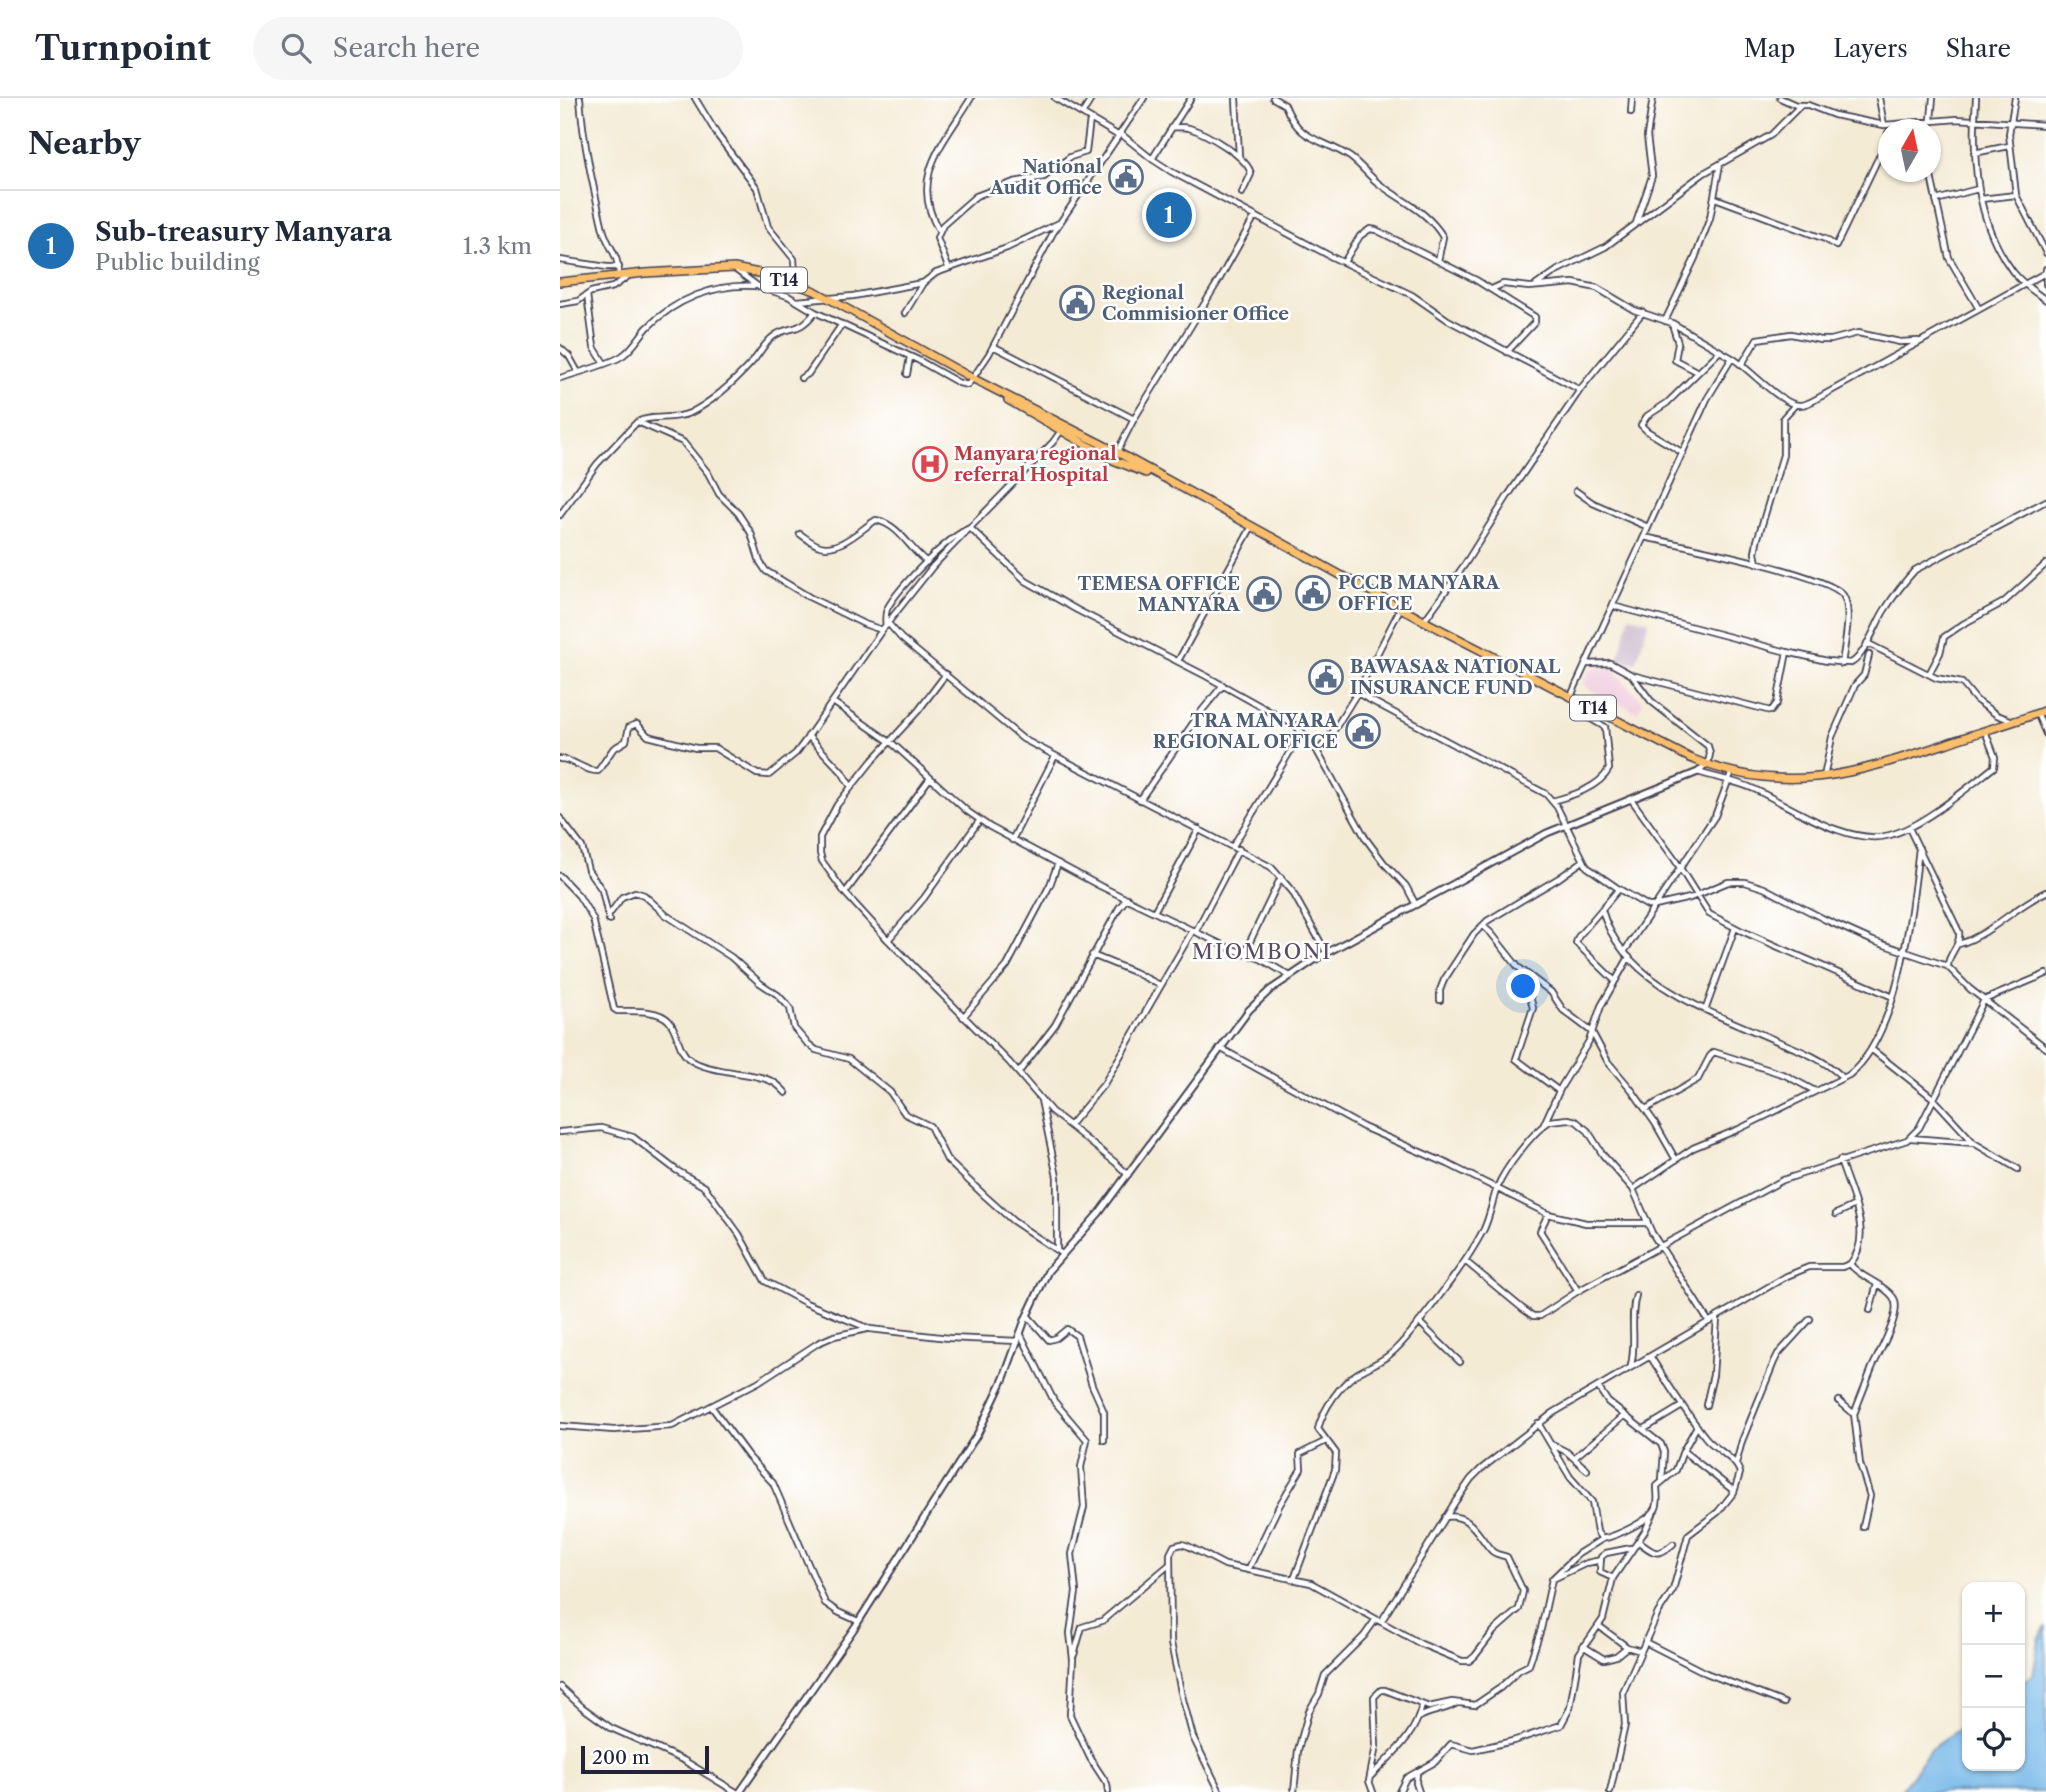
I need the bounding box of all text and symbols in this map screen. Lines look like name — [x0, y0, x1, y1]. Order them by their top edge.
search box — [253, 17, 743, 80]
text: Turnpoint — [35, 28, 211, 69]
icon: search — [277, 29, 315, 67]
text: Search here — [333, 32, 480, 64]
text: Map — [1744, 34, 1795, 63]
text: Layers — [1833, 34, 1908, 63]
text: Share — [1946, 34, 2011, 63]
north arrow — [1878, 119, 1941, 182]
text: Nearby — [28, 125, 141, 162]
place label: National Audit Office — [989, 156, 1102, 199]
public building icon: National Audit Office — [1107, 158, 1145, 196]
pin: 1 — [1146, 189, 1192, 241]
text: Sub-treasury Manyara — [95, 216, 392, 248]
text: 1 — [46, 232, 56, 260]
text: 1.3 km — [463, 232, 532, 260]
text: Public building — [95, 248, 260, 276]
road number: T14 — [761, 268, 807, 292]
place label: Regional Commisioner Office — [1102, 282, 1289, 325]
public building icon: Regional Commisioner Office — [1058, 284, 1096, 322]
place label: Manyara regional referral Hospital — [954, 443, 1117, 486]
hospital icon: Manyara regional referral Hospital — [911, 445, 949, 483]
place label: PCCB MANYARA OFFICE — [1338, 572, 1501, 615]
place label: TEMESA OFFICE MANYARA — [1078, 573, 1241, 616]
public building icon: PCCB MANYARA OFFICE — [1294, 574, 1332, 612]
public building icon: TEMESA OFFICE MANYARA — [1245, 575, 1283, 613]
place label: BAWASA& NATIONAL INSURANCE FUND — [1350, 656, 1561, 699]
public building icon: BAWASA& NATIONAL INSURANCE FUND — [1307, 658, 1345, 696]
road number: T14 — [1570, 695, 1616, 720]
place label: TRA MANYARA REGIONAL OFFICE — [1153, 710, 1339, 753]
public building icon: TRA MANYARA REGIONAL OFFICE — [1344, 712, 1382, 750]
district label: MIOMBONI — [1192, 939, 1332, 964]
your location — [1506, 969, 1540, 1003]
map controls — [1962, 1582, 2025, 1771]
button: + — [1962, 1582, 2025, 1645]
button: − — [1962, 1645, 2025, 1708]
button: locate — [1962, 1708, 2025, 1771]
scale bar — [581, 1743, 709, 1775]
text: 200 m — [592, 1746, 650, 1769]

